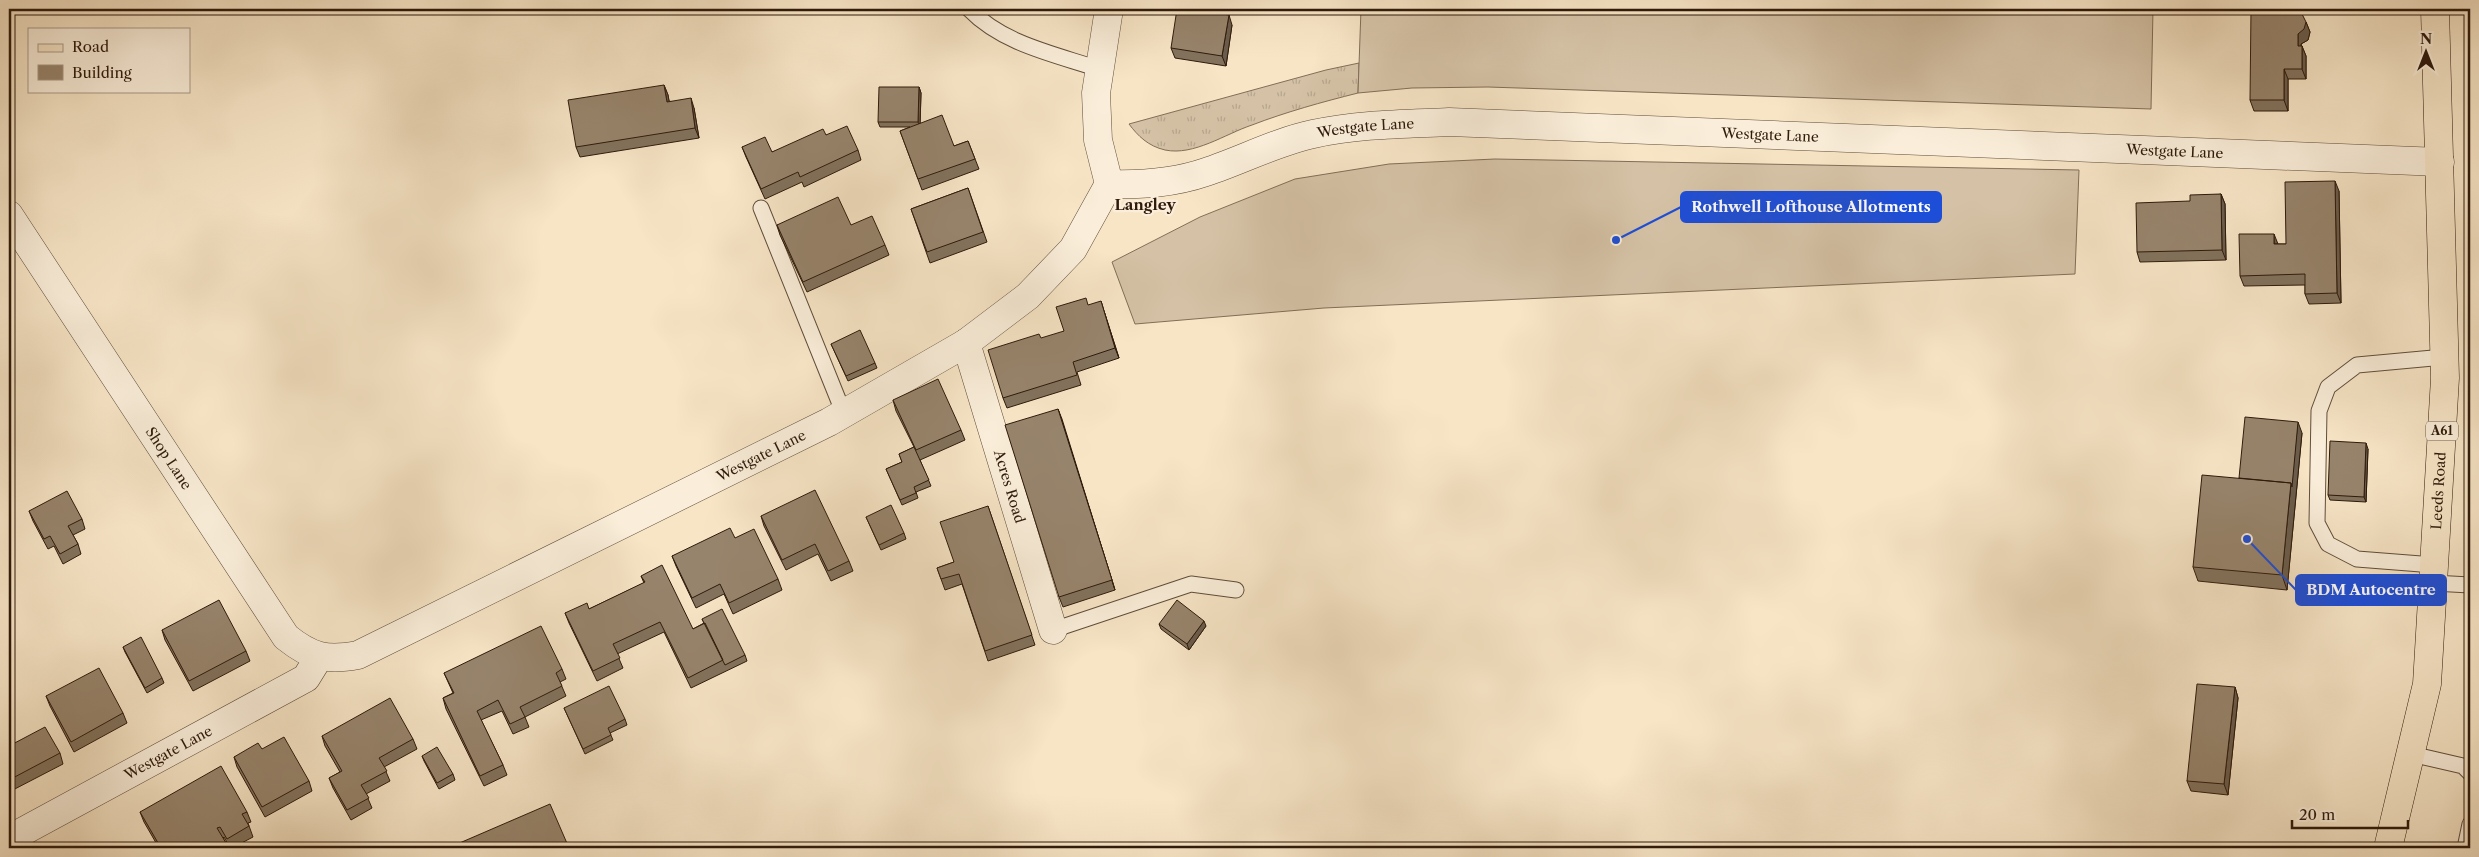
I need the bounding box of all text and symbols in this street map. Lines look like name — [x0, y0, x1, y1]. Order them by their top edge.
legend — [28, 28, 190, 92]
north arrow — [2402, 28, 2452, 78]
text: N — [2420, 30, 2432, 48]
text: Road — [72, 37, 109, 56]
text: Building — [72, 63, 132, 82]
street label: Westgate Lane — [1315, 114, 1415, 142]
street label: Westgate Lane — [1720, 124, 1819, 146]
street label: Westgate Lane — [2125, 140, 2224, 162]
callout: Rothwell Lofthouse Allotments — [1681, 192, 1941, 222]
district label: Langley — [1114, 195, 1176, 214]
text: Rothwell Lofthouse Allotments — [1691, 197, 1931, 216]
road number: A61 — [2426, 422, 2458, 441]
street label: Shop Lane — [142, 424, 196, 493]
street label: Westgate Lane — [713, 426, 809, 486]
street label: Acres Road — [990, 447, 1029, 526]
street label: Leeds Road — [2427, 451, 2450, 530]
callout: BDM Autocentre — [2296, 575, 2446, 605]
text: BDM Autocentre — [2306, 580, 2436, 599]
street label: Westgate Lane — [120, 722, 215, 784]
scale bar — [2292, 797, 2408, 829]
text: 20 m — [2299, 805, 2335, 824]

